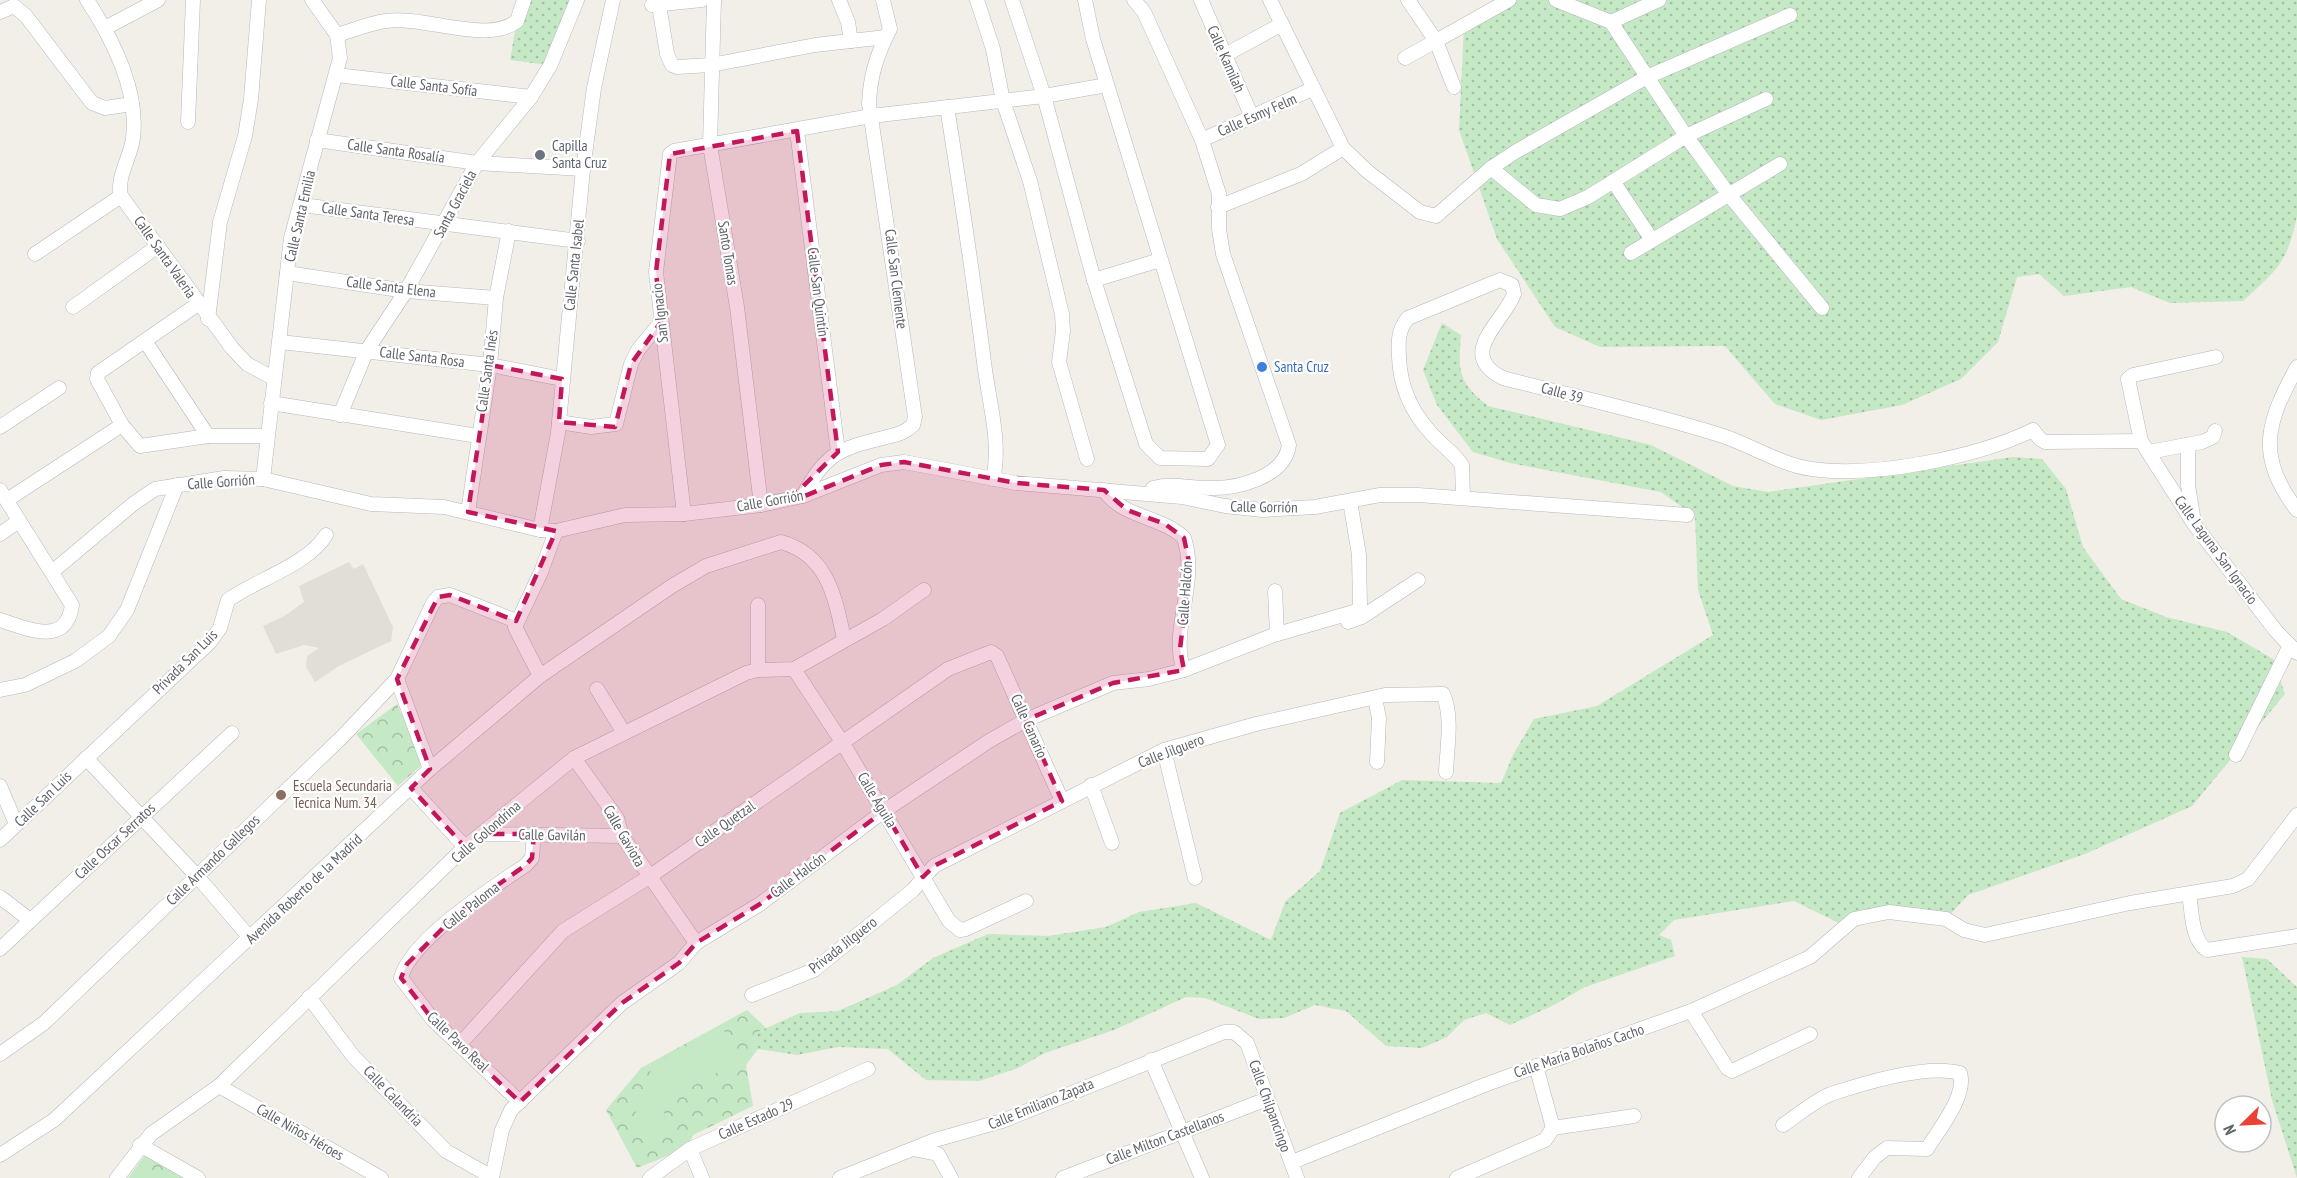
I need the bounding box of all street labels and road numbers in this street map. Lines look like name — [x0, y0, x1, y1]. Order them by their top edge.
street label: Calle Kamilah — [1203, 22, 1250, 95]
street label: Calle Santa Sofía — [390, 71, 479, 100]
street label: Calle Esmy Felm — [1214, 89, 1299, 140]
street label: Calle Santa Rosalía — [346, 134, 446, 167]
street label: Santa Graciela — [429, 167, 480, 241]
street label: Calle Santa Emilia — [280, 168, 319, 264]
street label: Calle Santa Teresa — [320, 198, 416, 229]
street label: Calle Santa Valeria — [130, 212, 201, 302]
street label: Calle Santa Isabel — [559, 218, 588, 312]
street label: Santo Tomas — [714, 219, 743, 286]
street label: Calle San Clemente — [881, 228, 912, 330]
street label: Calle San Quintín — [804, 246, 833, 338]
street label: Calle Santa Elena — [345, 272, 437, 301]
street label: San Ignacio — [647, 282, 672, 344]
street label: Calle Santa Inés — [471, 329, 502, 413]
street label: Calle Santa Rosa — [378, 342, 466, 371]
street label: Calle 39 — [1539, 378, 1585, 407]
street label: Calle Gorrión — [187, 470, 255, 493]
street label: Calle Gorrión — [735, 485, 805, 516]
street label: Calle Laguna San Ignacio — [2171, 492, 2262, 608]
street label: Calle Gorrión — [1230, 496, 1298, 517]
street label: Calle Halcón — [1173, 560, 1196, 626]
street label: Privada San Luis — [148, 625, 221, 698]
street label: Calle Canario — [1007, 691, 1052, 761]
street label: Calle Jilguero — [1135, 729, 1207, 772]
street label: Calle San Luis — [10, 767, 75, 831]
street label: Calle Águila — [853, 769, 901, 831]
street label: Calle Golondrina — [447, 796, 524, 867]
street label: Calle Quetzal — [691, 796, 759, 851]
street label: Calle Oscar Serratos — [70, 798, 159, 883]
street label: Calle Gaviota — [599, 802, 650, 870]
street label: Calle Armando Gallegos — [162, 810, 263, 909]
street label: Calle Gavilán — [518, 824, 586, 845]
street label: Avenida Roberto de la Madrid — [241, 830, 366, 948]
street label: Calle Halcón — [766, 848, 829, 902]
street label: Calle Paloma — [438, 877, 503, 934]
street label: Privada Jilguero — [805, 912, 881, 977]
street label: Calle Pavo Real — [423, 1007, 494, 1076]
street label: Calle María Bolaños Cacho — [1511, 1019, 1647, 1082]
street label: Calle Chilpancingo — [1245, 1057, 1296, 1154]
street label: Calle Calandria — [360, 1061, 427, 1130]
street label: Calle Emiliano Zapata — [985, 1074, 1096, 1133]
street label: Calle Estado 29 — [715, 1094, 796, 1144]
street label: Calle Niños Héroes — [253, 1099, 347, 1164]
street label: Calle Milton Castellanos — [1103, 1106, 1226, 1169]

